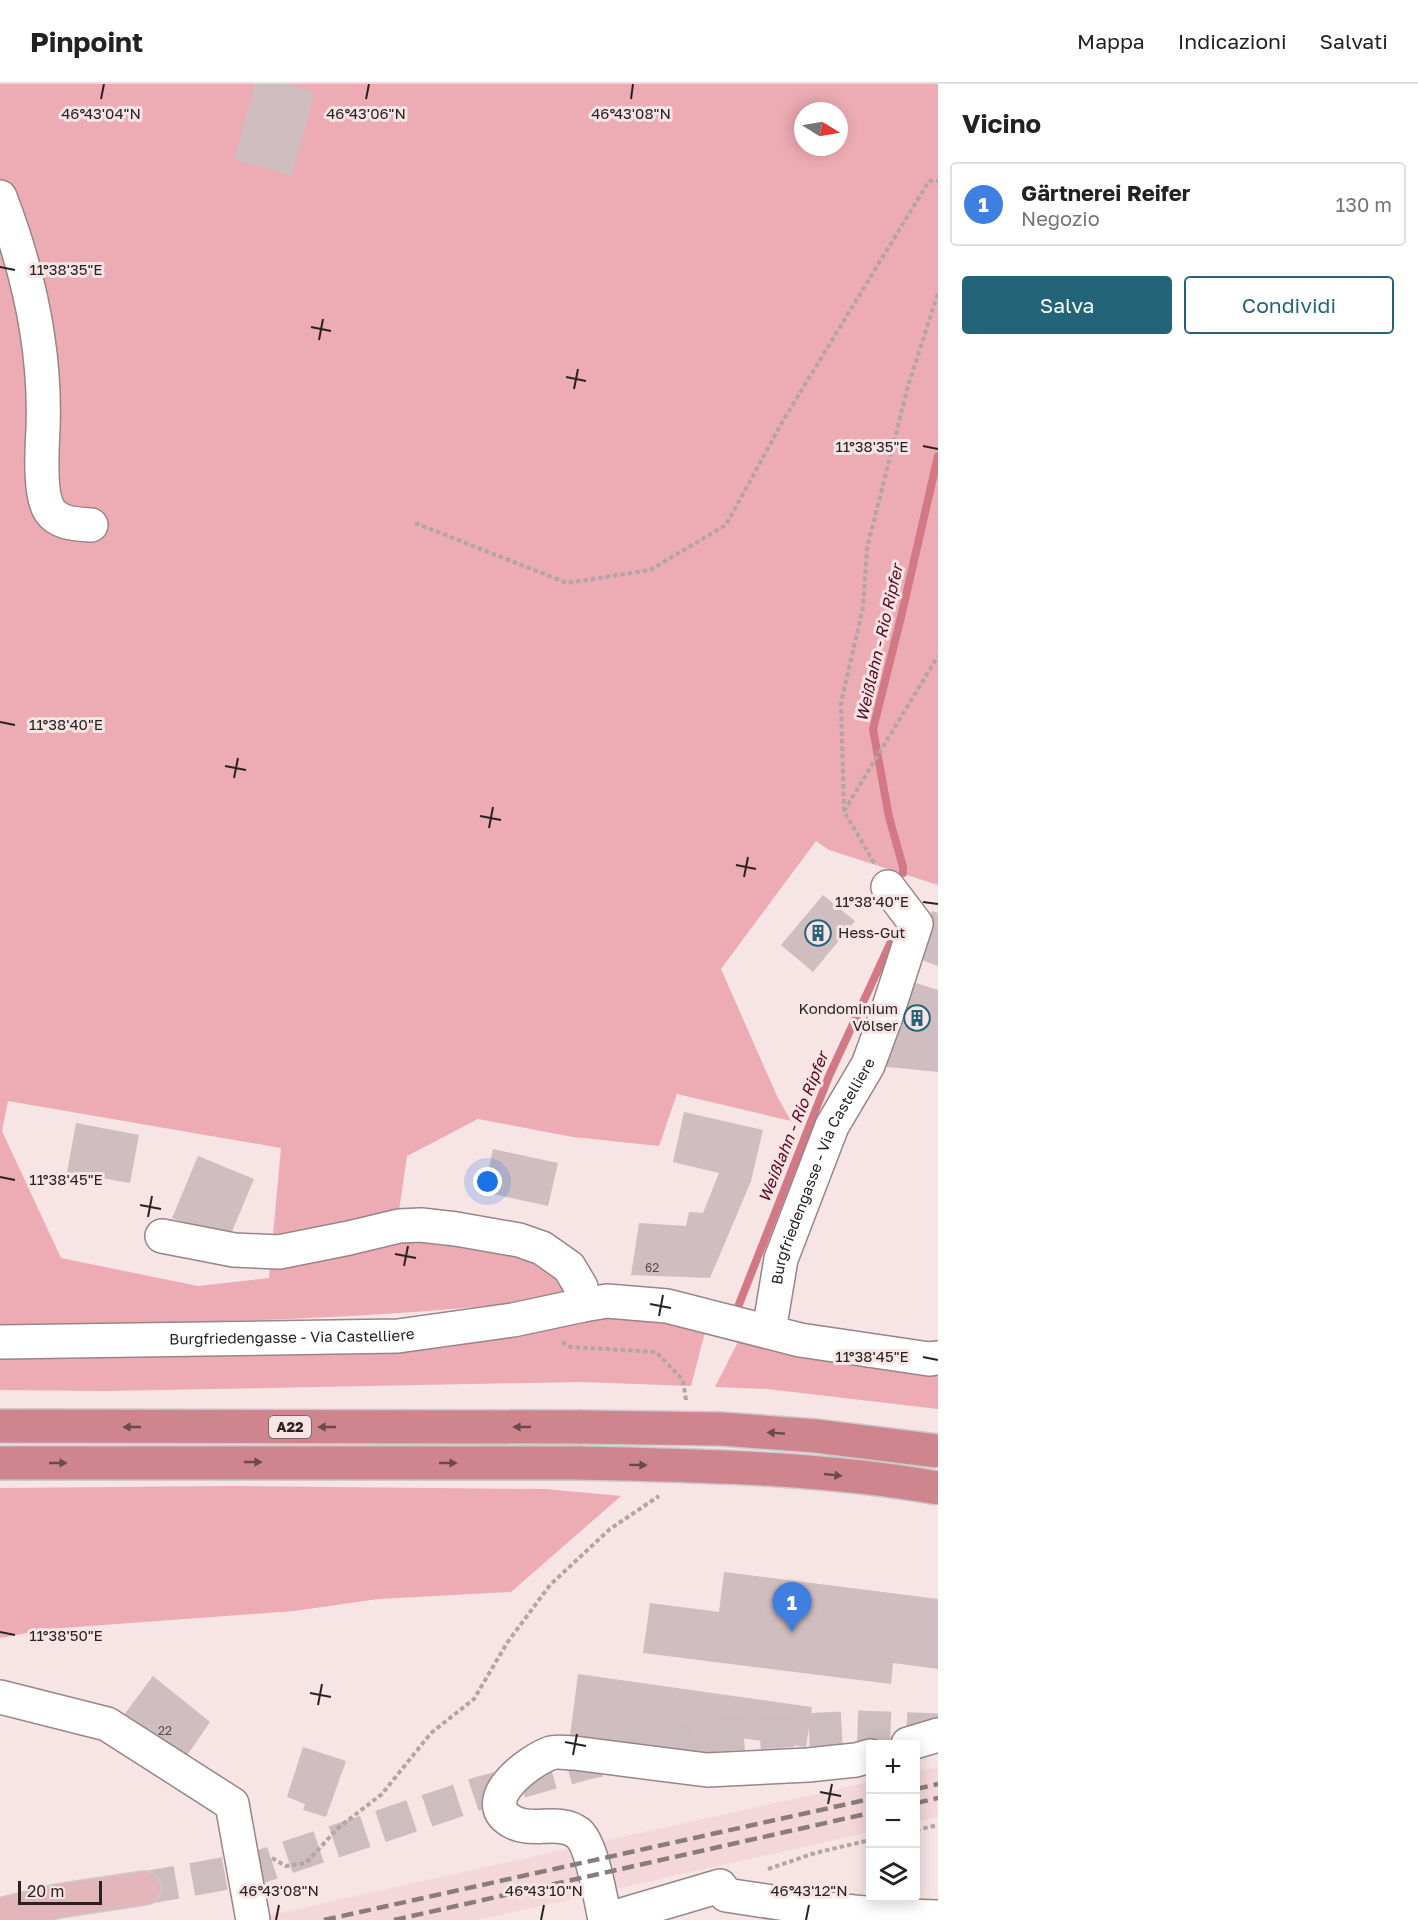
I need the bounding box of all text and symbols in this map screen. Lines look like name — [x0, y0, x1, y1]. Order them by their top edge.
text: Pinpoint — [30, 25, 143, 58]
text: Mappa — [1077, 28, 1145, 54]
text: Indicazioni — [1178, 28, 1287, 54]
text: Salvati — [1320, 28, 1388, 54]
north arrow — [794, 102, 848, 156]
text: 46°43'04"N — [61, 104, 141, 122]
text: 46°43'06"N — [326, 104, 406, 122]
text: 46°43'08"N — [591, 104, 671, 122]
text: Vicino — [962, 108, 1041, 139]
text: Gärtnerei Reifer — [1021, 179, 1190, 206]
text: 1 — [978, 192, 989, 216]
text: 130 m — [1336, 192, 1392, 216]
text: Negozio — [1021, 206, 1100, 230]
text: 11°38'35"E — [30, 260, 102, 278]
button: Salva — [962, 276, 1172, 334]
button: Condividi — [1184, 276, 1394, 334]
text: 11°38'35"E — [836, 437, 908, 455]
water label: Weißlahn - Rio Ripfer — [851, 560, 907, 723]
text: 11°38'40"E — [29, 715, 103, 733]
text: 11°38'40"E — [835, 892, 909, 910]
building icon: Hess-Gut — [803, 918, 833, 948]
place label: Hess-Gut — [838, 923, 905, 941]
place label: Kondominium Völser — [799, 999, 898, 1034]
building icon: Kondominium Völser — [902, 1003, 932, 1033]
water label: Weißlahn - Rio Ripfer — [754, 1046, 833, 1205]
street label: Burgfriedengasse - Via Castelliere — [767, 1055, 878, 1286]
your location — [473, 1167, 502, 1196]
text: 11°38'45"E — [29, 1170, 103, 1188]
house number: 62 — [645, 1260, 659, 1275]
street label: Burgfriedengasse - Via Castelliere — [169, 1324, 416, 1347]
text: 11°38'45"E — [835, 1347, 909, 1365]
road number: A22 — [269, 1416, 311, 1438]
one-way arrow — [123, 1422, 142, 1432]
one-way arrow — [318, 1422, 337, 1432]
one-way arrow — [513, 1422, 532, 1432]
one-way arrow — [766, 1428, 785, 1438]
one-way arrow — [244, 1457, 263, 1467]
one-way arrow — [49, 1458, 68, 1468]
one-way arrow — [439, 1458, 458, 1468]
one-way arrow — [629, 1460, 648, 1469]
one-way arrow — [823, 1470, 842, 1480]
pin: 1 — [772, 1582, 812, 1632]
text: 11°38'50"E — [29, 1626, 103, 1644]
house number: 22 — [158, 1723, 172, 1738]
map controls — [866, 1740, 920, 1902]
button: + — [866, 1740, 920, 1794]
button: − — [866, 1794, 920, 1848]
button: layers — [866, 1848, 920, 1902]
scale bar — [18, 1878, 102, 1906]
text: 20 m — [27, 1881, 64, 1901]
text: 46°43'08"N — [239, 1881, 319, 1899]
text: 46°43'10"N — [505, 1881, 583, 1899]
text: 46°43'12"N — [770, 1881, 848, 1899]

